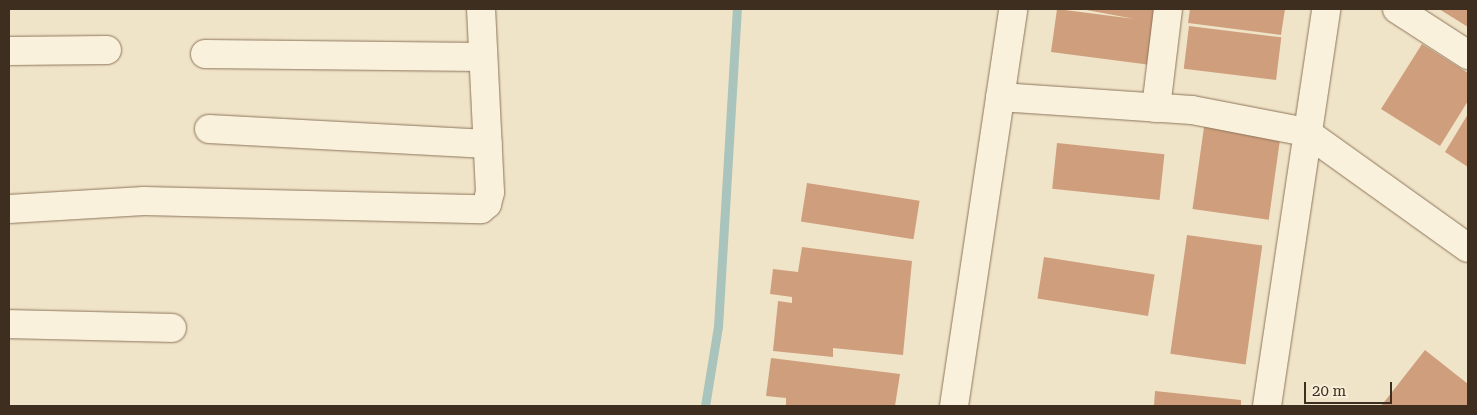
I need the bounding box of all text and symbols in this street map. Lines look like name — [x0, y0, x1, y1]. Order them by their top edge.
scale bar — [1307, 372, 1394, 404]
text: 20 m — [1312, 382, 1346, 400]

